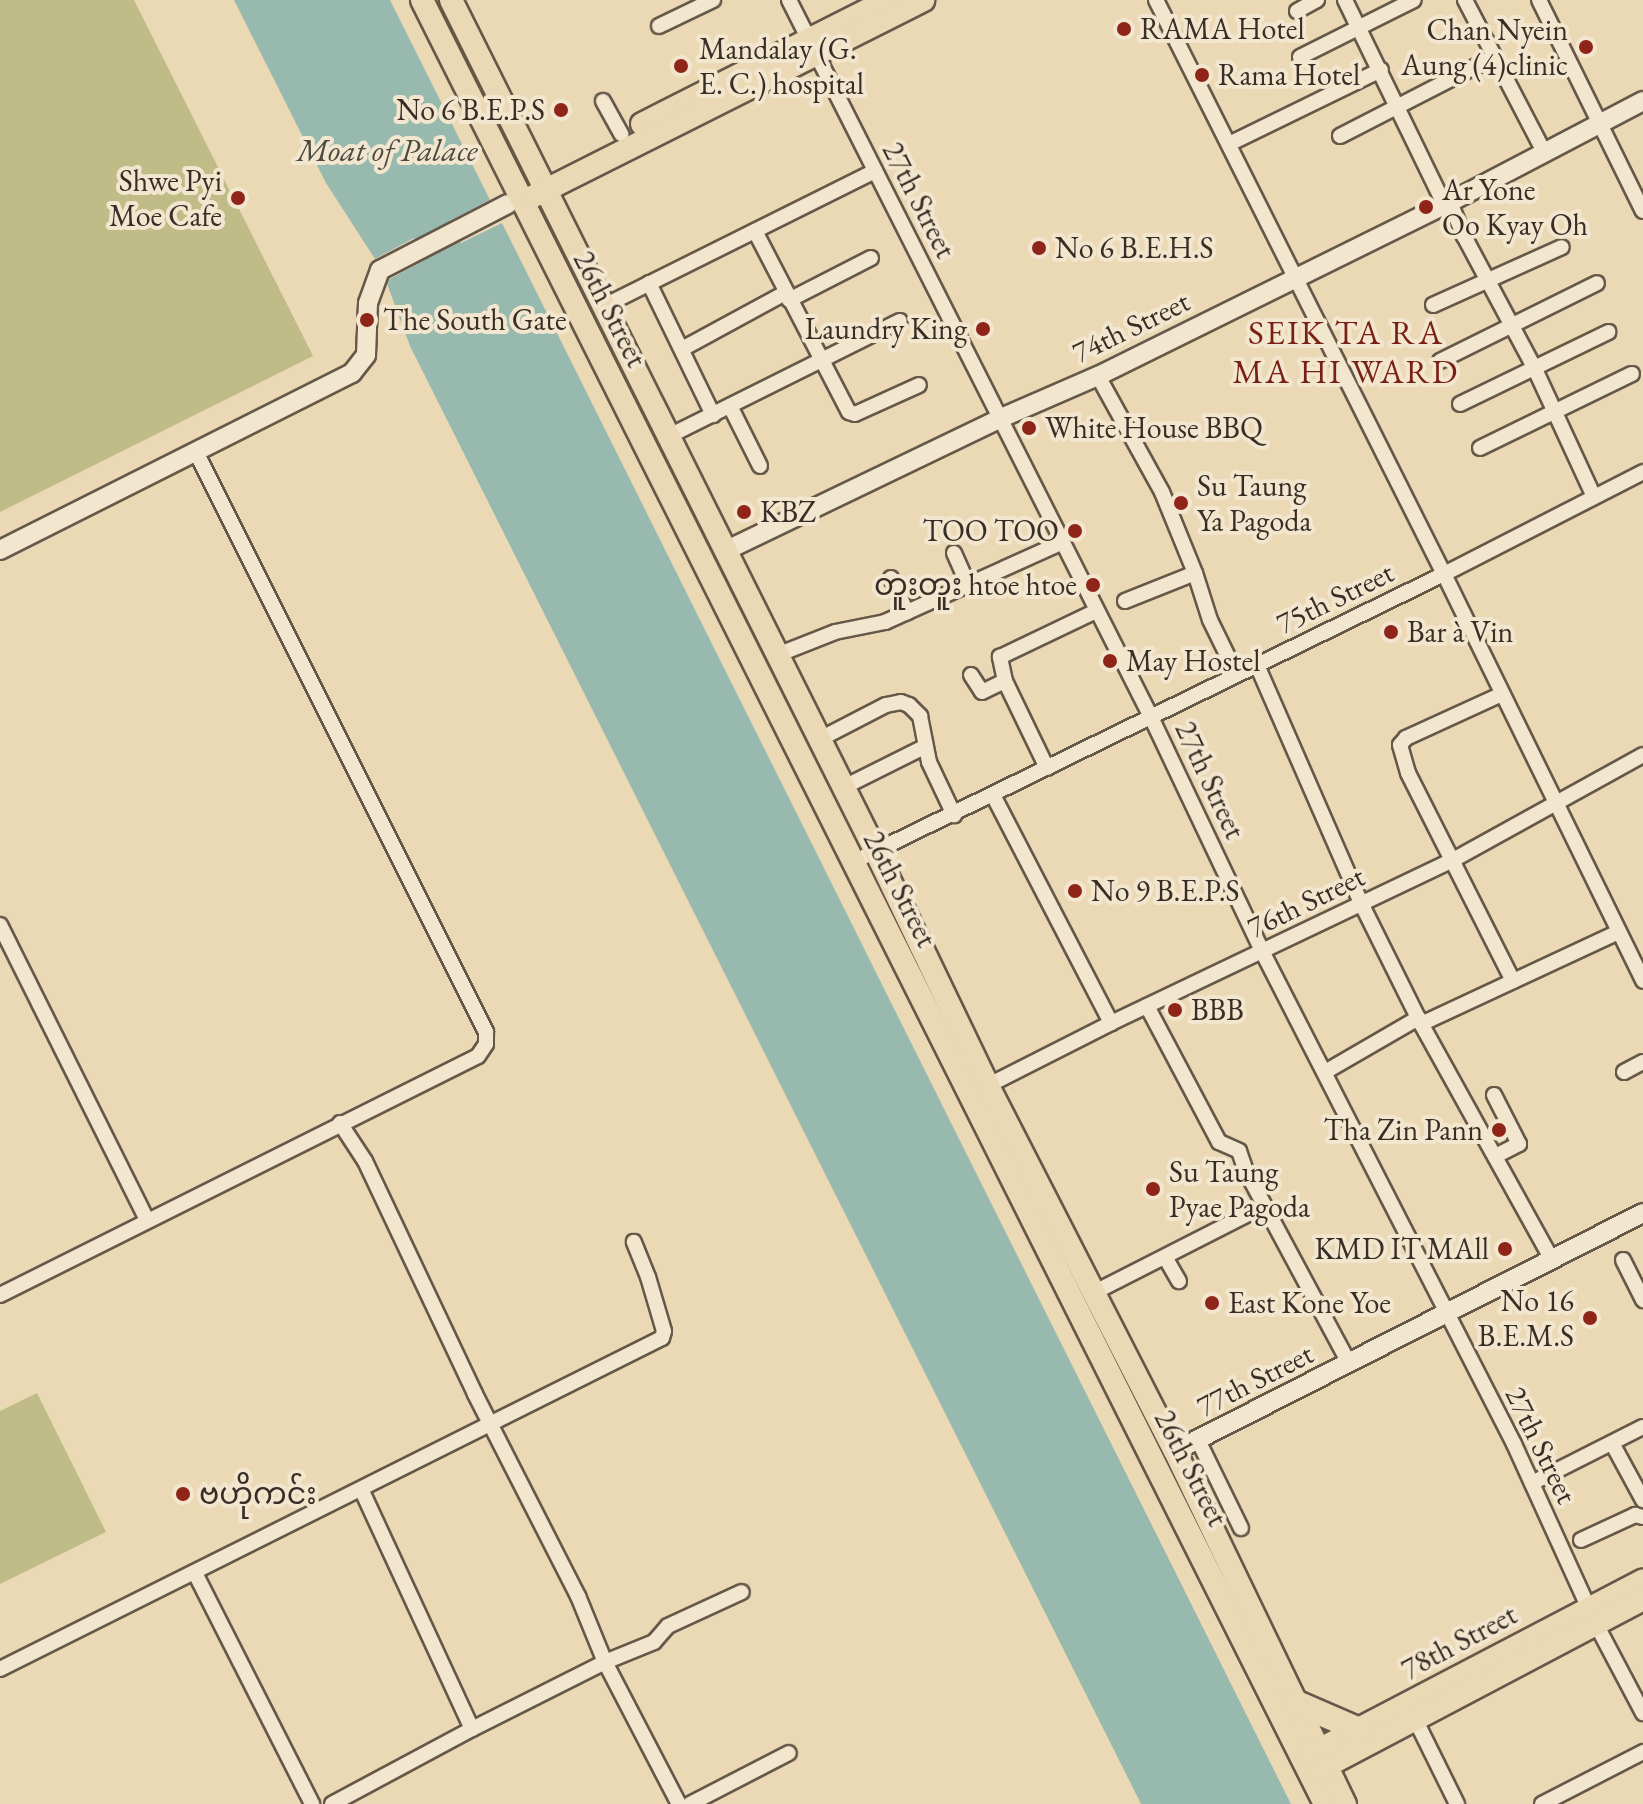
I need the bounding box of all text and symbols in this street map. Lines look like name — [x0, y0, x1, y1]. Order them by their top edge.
place label: RAMA Hotel — [1140, 11, 1305, 47]
place label: Chan Nyein Aung (4)clinic — [1401, 12, 1568, 82]
marker: RAMA Hotel — [1115, 20, 1133, 38]
place label: Mandalay (G. E. C.) hospital — [699, 31, 864, 102]
marker: Chan Nyein Aung (4)clinic — [1575, 36, 1597, 58]
marker: Mandalay (G. E. C.) hospital — [670, 55, 692, 77]
place label: Rama Hotel — [1218, 57, 1360, 93]
marker: Rama Hotel — [1193, 66, 1211, 84]
place label: No 6 B.E.P.S — [397, 92, 545, 128]
marker: No 6 B.E.P.S — [552, 101, 570, 119]
water label: Moat of Palace — [296, 131, 478, 169]
street label: 27th Street — [874, 136, 964, 264]
place label: Shwe Pyi Moe Cafe — [109, 163, 222, 234]
place label: Ar Yone Oo Kyay Oh — [1442, 172, 1588, 242]
marker: Shwe Pyi Moe Cafe — [229, 189, 247, 207]
marker: Ar Yone Oo Kyay Oh — [1417, 198, 1435, 216]
place label: No 6 B.E.H.S — [1055, 230, 1213, 266]
marker: No 6 B.E.H.S — [1030, 239, 1048, 257]
street label: 26th Street — [565, 245, 655, 373]
street label: 74th Street — [1067, 283, 1195, 371]
place label: The South Gate — [383, 302, 567, 338]
marker: The South Gate — [358, 311, 376, 329]
place label: Laundry King — [805, 311, 967, 347]
district label: SEIK TA RA MA HI WARD — [1233, 312, 1459, 392]
marker: Laundry King — [974, 320, 992, 338]
place label: White House BBQ — [1045, 410, 1263, 446]
marker: White House BBQ — [1020, 419, 1038, 437]
place label: Su Taung Ya Pagoda — [1197, 468, 1311, 538]
place label: KBZ — [760, 494, 816, 530]
marker: Su Taung Ya Pagoda — [1172, 494, 1190, 512]
marker: KBZ — [735, 503, 753, 521]
place label: TOO TOO — [922, 513, 1059, 549]
marker: TOO TOO — [1066, 522, 1084, 540]
street label: 75th Street — [1271, 554, 1399, 642]
place label: တူးတူး htoe htoe — [874, 567, 1077, 603]
marker: တူးတူး htoe htoe — [1084, 576, 1102, 594]
place label: Bar à Vin — [1407, 614, 1513, 650]
marker: Bar à Vin — [1382, 623, 1400, 641]
place label: May Hostel — [1126, 643, 1260, 679]
marker: May Hostel — [1101, 652, 1119, 670]
street label: 27th Street — [1167, 715, 1253, 845]
street label: 26th Street — [855, 825, 945, 953]
street label: 76th Street — [1242, 858, 1370, 946]
place label: No 9 B.E.P.S — [1091, 873, 1239, 909]
marker: No 9 B.E.P.S — [1066, 882, 1084, 900]
place label: BBB — [1191, 992, 1244, 1028]
marker: BBB — [1166, 1001, 1184, 1019]
place label: Tha Zin Pann — [1323, 1112, 1483, 1148]
marker: Tha Zin Pann — [1490, 1121, 1508, 1139]
place label: Su Taung Pyae Pagoda — [1169, 1154, 1310, 1224]
marker: Su Taung Pyae Pagoda — [1144, 1180, 1162, 1198]
place label: KMD IT MAll — [1314, 1231, 1489, 1267]
marker: KMD IT MAll — [1496, 1240, 1514, 1258]
place label: No 16 B.E.M.S — [1478, 1283, 1574, 1354]
place label: East Kone Yoe — [1228, 1285, 1391, 1321]
marker: East Kone Yoe — [1203, 1294, 1221, 1312]
marker: No 16 B.E.M.S — [1581, 1309, 1599, 1327]
street label: 77th Street — [1191, 1335, 1319, 1425]
street label: 27th Street — [1497, 1381, 1585, 1509]
street label: 26th Street — [1146, 1404, 1236, 1532]
place label: ဗဟိုကင်း — [199, 1476, 317, 1512]
marker: ဗဟိုကင်း — [174, 1485, 192, 1503]
street label: 78th Street — [1395, 1597, 1523, 1687]

